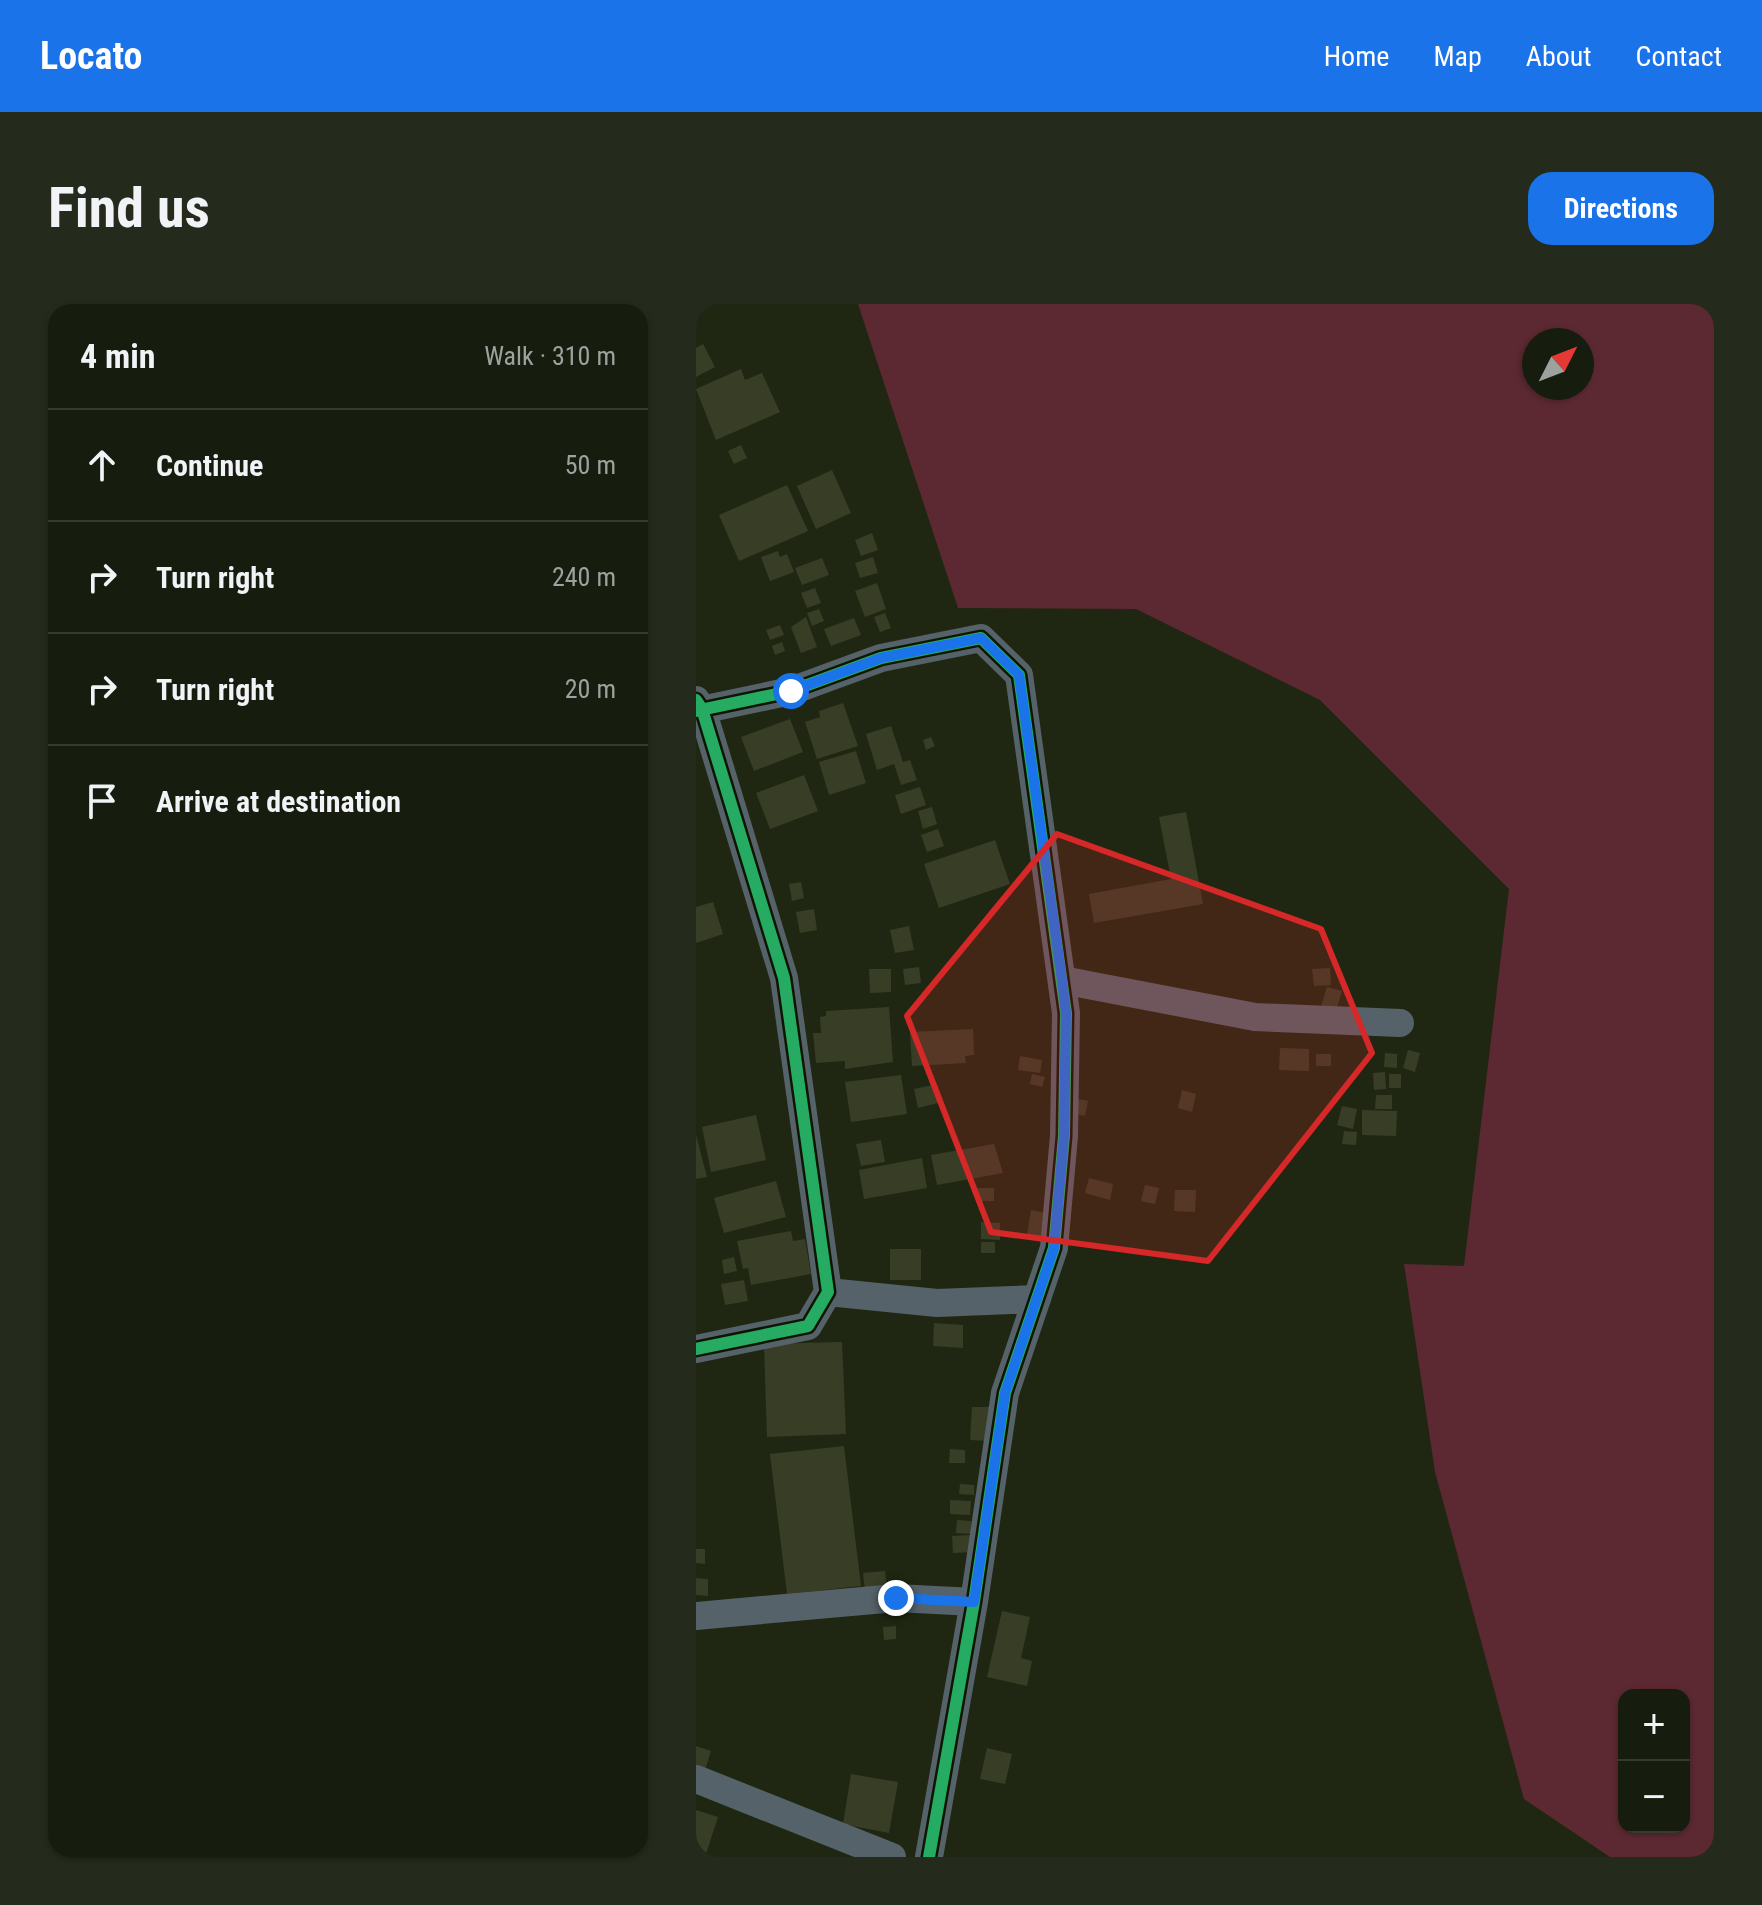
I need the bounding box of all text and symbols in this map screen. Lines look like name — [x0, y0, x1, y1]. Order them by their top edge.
text: Locato — [40, 34, 142, 78]
text: Home — [1324, 40, 1389, 73]
text: Map — [1433, 40, 1482, 73]
text: About — [1526, 40, 1592, 73]
text: Contact — [1636, 40, 1722, 73]
button: Directions — [1528, 172, 1714, 245]
text: Find us — [48, 175, 210, 241]
north arrow — [1522, 328, 1594, 400]
text: 4 min — [80, 336, 156, 376]
text: Walk · 310 m — [484, 341, 616, 371]
icon: ahead — [80, 443, 124, 487]
text: Continue — [156, 448, 263, 483]
text: 50 m — [565, 450, 616, 480]
icon: right — [80, 555, 124, 599]
text: Turn right — [156, 560, 274, 595]
text: 240 m — [552, 562, 616, 592]
icon: right — [80, 667, 124, 711]
text: Turn right — [156, 672, 274, 707]
route start — [773, 673, 809, 709]
text: 20 m — [565, 674, 616, 704]
icon: arrive — [80, 779, 124, 823]
text: Arrive at destination — [156, 784, 401, 819]
route end — [878, 1580, 914, 1616]
map controls — [1618, 1689, 1690, 1833]
button: + — [1618, 1689, 1690, 1761]
button: − — [1618, 1761, 1690, 1833]

